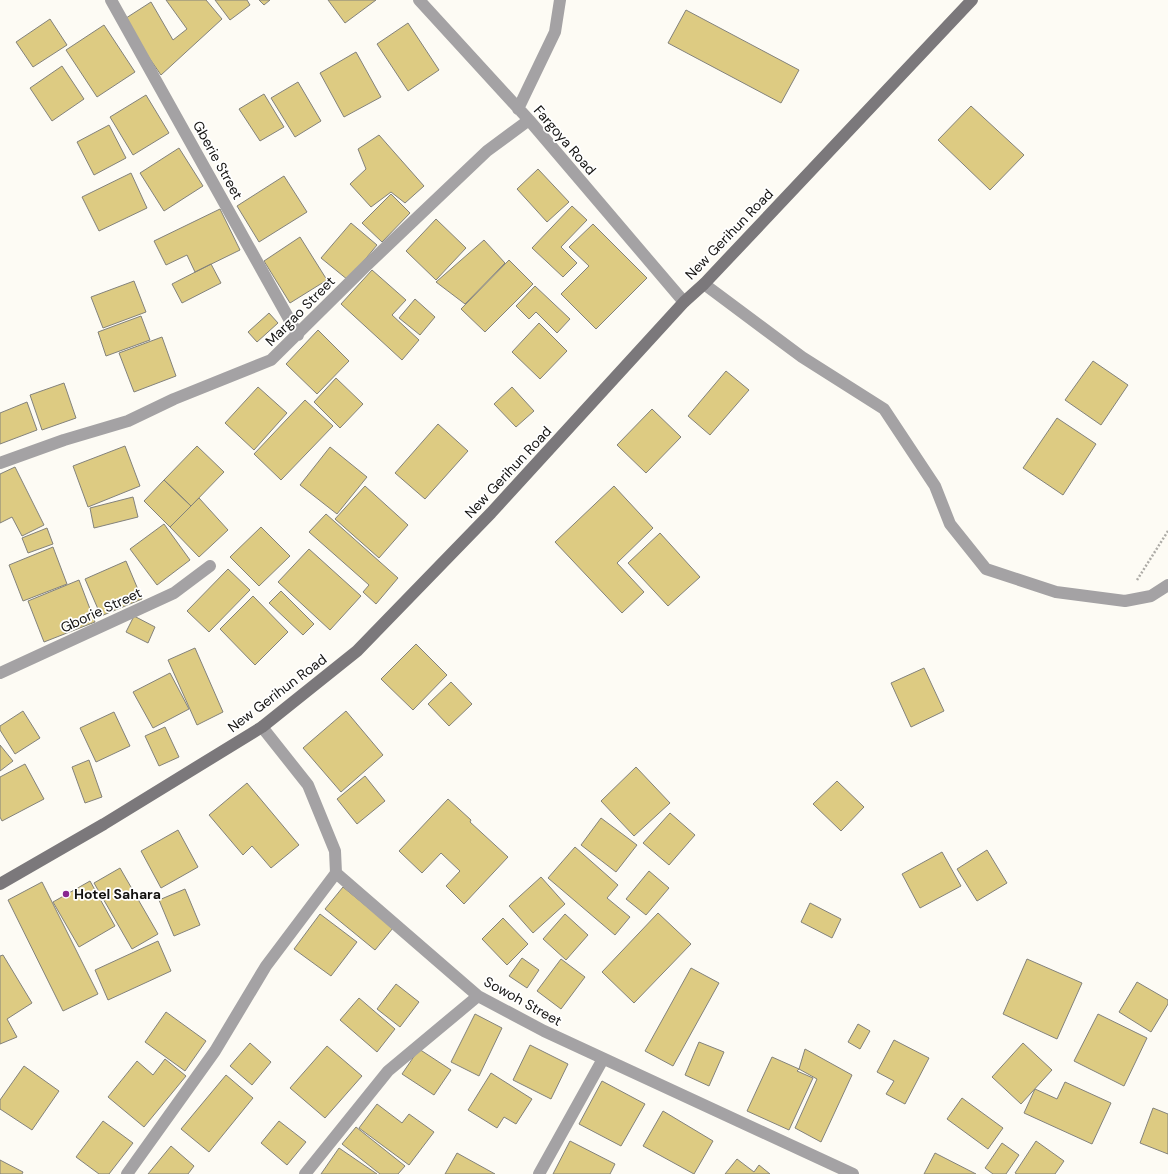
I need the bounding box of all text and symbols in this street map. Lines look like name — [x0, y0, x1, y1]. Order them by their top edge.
street label: Fargoya Road — [530, 102, 600, 178]
street label: Gberie Street — [189, 117, 247, 203]
street label: New Gerihun Road — [681, 185, 777, 283]
street label: Margao Street — [261, 272, 339, 350]
street label: New Gerihun Road — [461, 422, 555, 522]
street label: Gborie Street — [58, 583, 144, 637]
street label: New Gerihun Road — [224, 650, 330, 736]
place label: Hotel Sahara — [74, 885, 161, 903]
marker: Hotel Sahara — [61, 889, 71, 899]
street label: Sowoh Street — [481, 972, 565, 1030]

